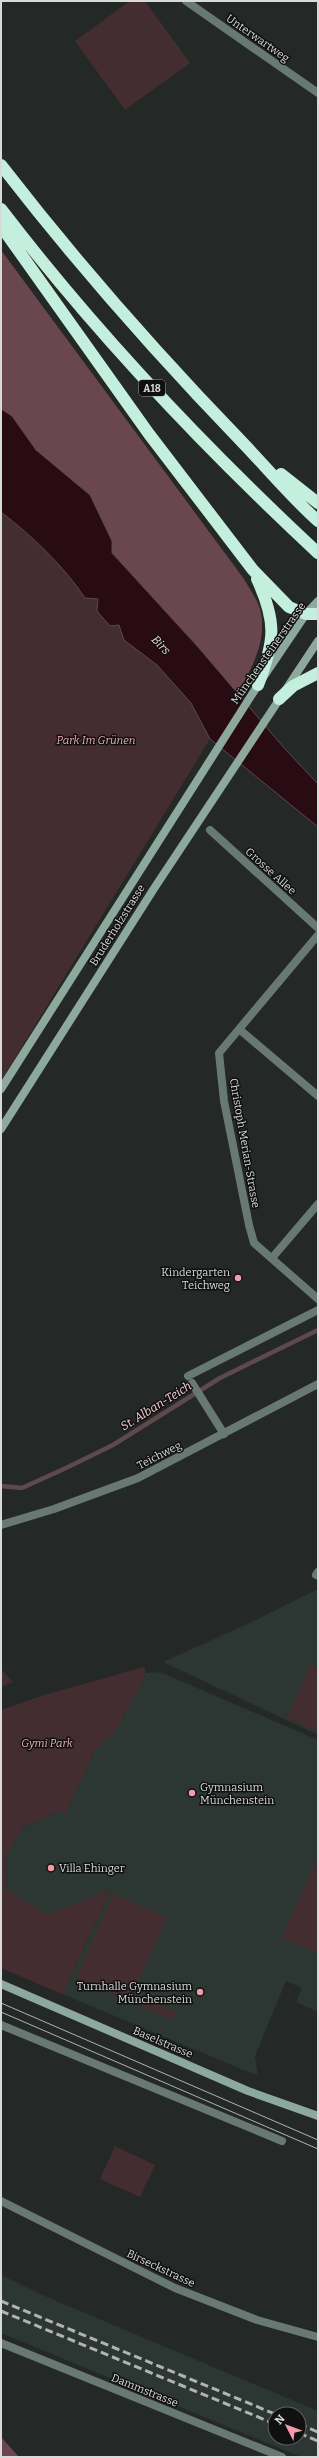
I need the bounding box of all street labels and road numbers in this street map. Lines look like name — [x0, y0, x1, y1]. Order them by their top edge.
street label: Unterwartweg — [224, 12, 292, 65]
road number: A18 — [139, 380, 165, 396]
street label: Münchensteinerstrasse — [228, 600, 309, 707]
street label: Grosse Allee — [243, 845, 299, 898]
street label: Bruderholzstrasse — [87, 882, 148, 968]
street label: Christoph Merian-Strasse — [227, 1077, 262, 1209]
street label: Teichweg — [135, 1439, 184, 1472]
street label: Baselstrasse — [131, 2024, 195, 2061]
street label: Birseckstrasse — [125, 2247, 197, 2290]
street label: Dammstrasse — [109, 2371, 180, 2410]

